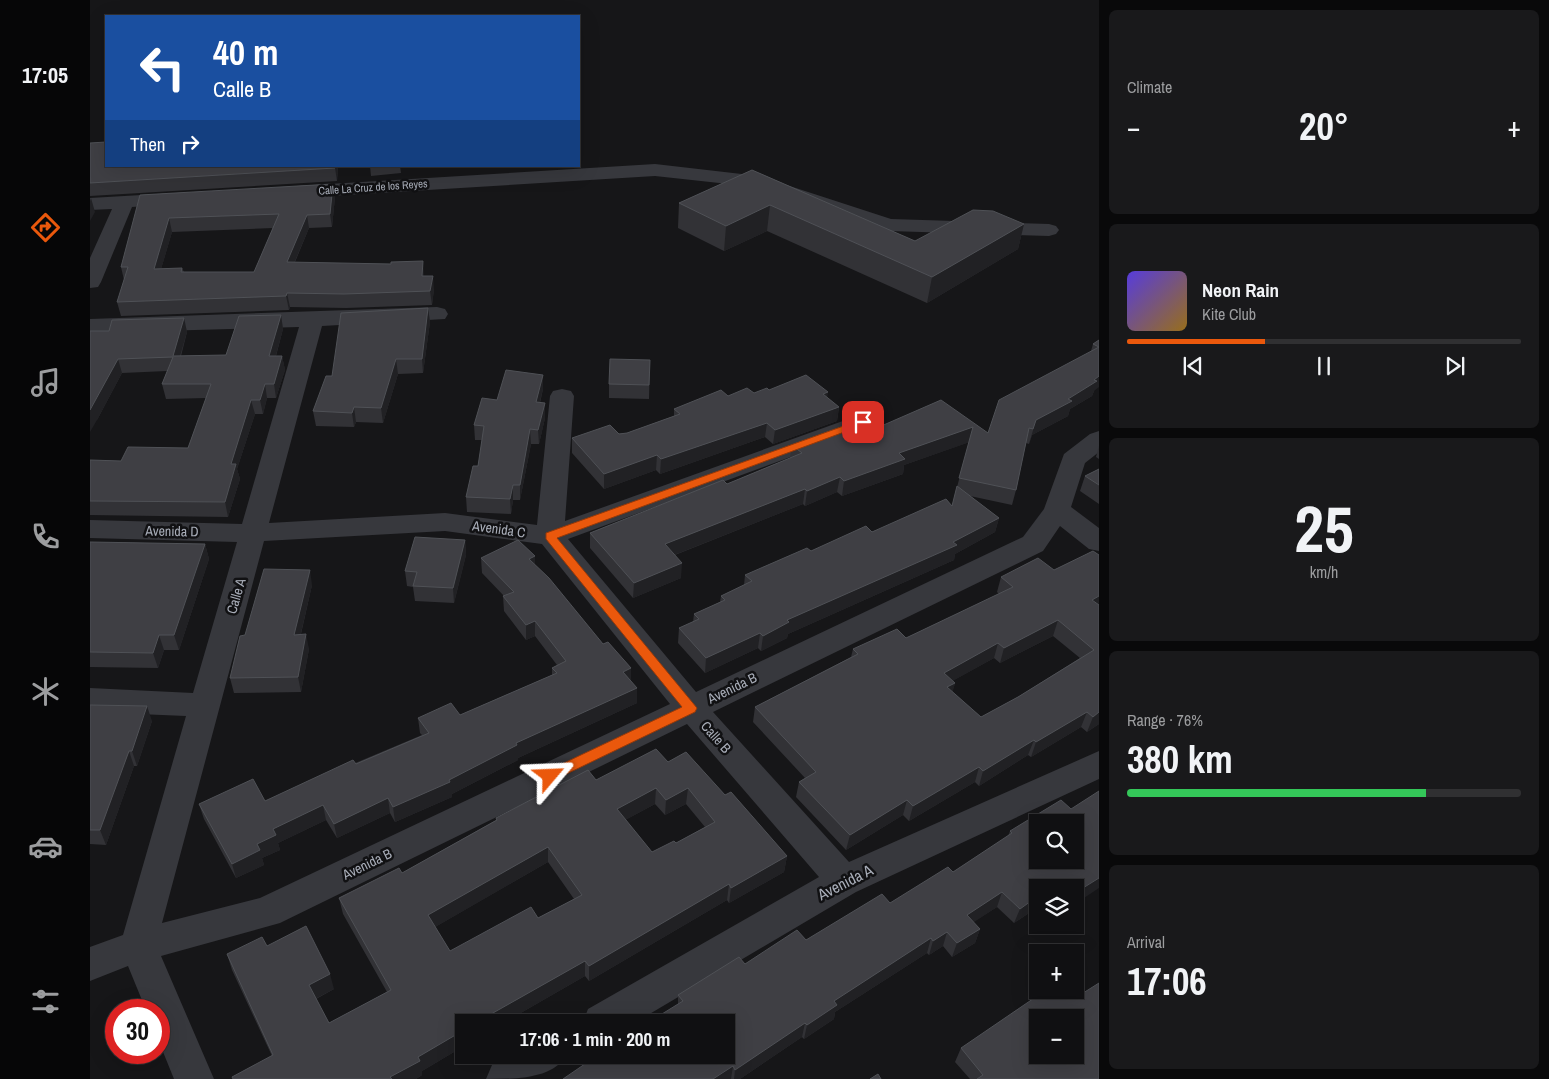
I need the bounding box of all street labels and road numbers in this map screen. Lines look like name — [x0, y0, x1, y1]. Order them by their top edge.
street label: Calle La Cruz de los Reyes — [318, 176, 428, 198]
street label: Avenida C — [470, 516, 527, 542]
street label: Avenida D — [144, 522, 199, 540]
street label: Calle A — [222, 576, 250, 616]
street label: Avenida B — [703, 668, 760, 708]
street label: Calle B — [697, 717, 735, 757]
street label: Avenida B — [338, 844, 395, 884]
street label: Avenida A — [813, 859, 877, 906]

